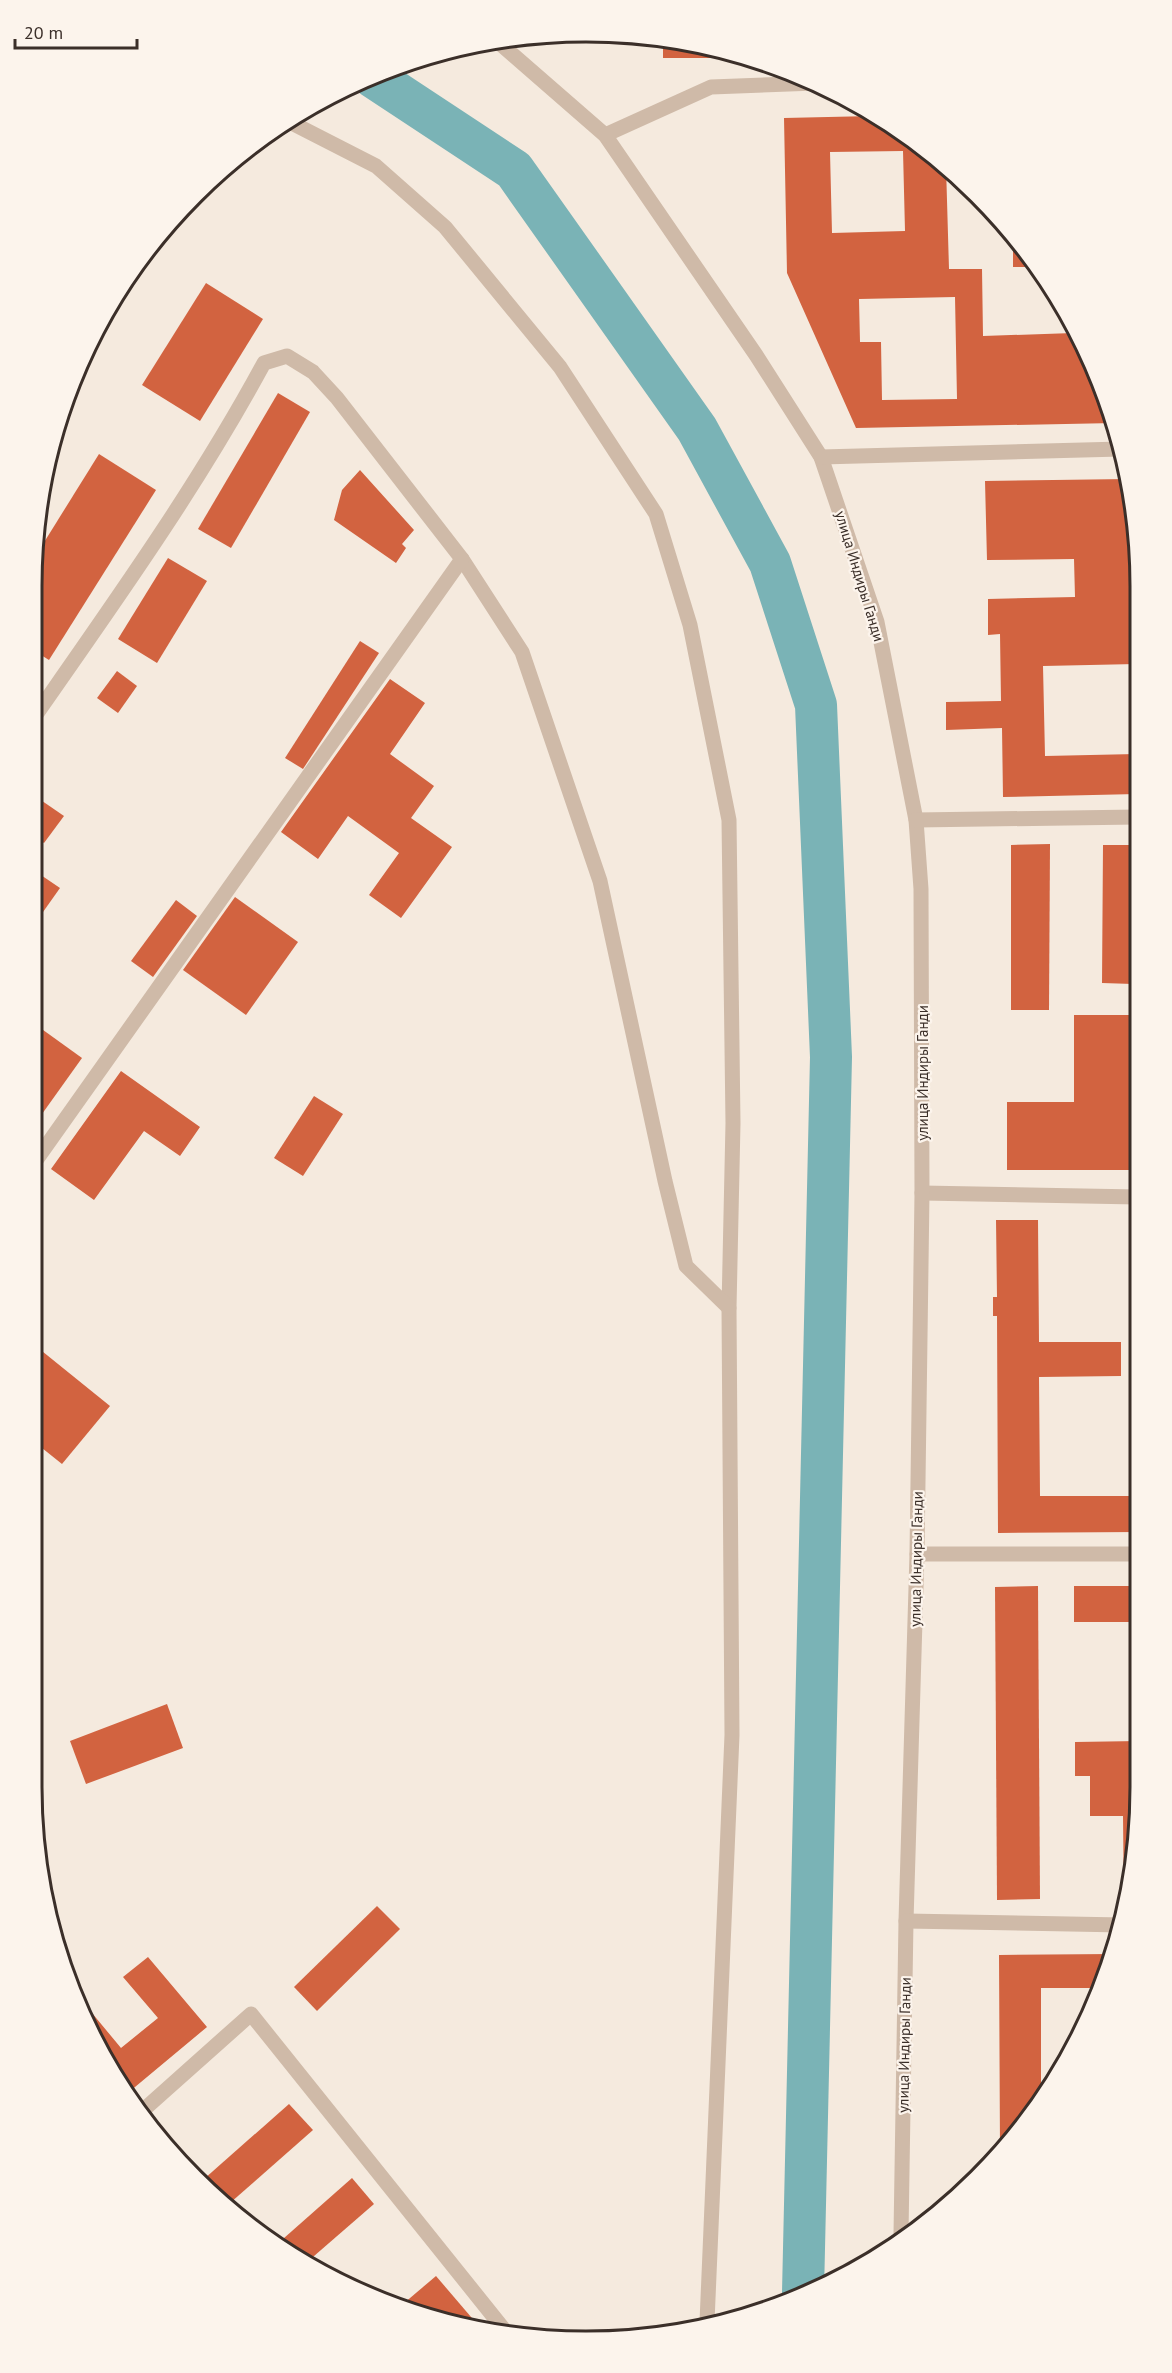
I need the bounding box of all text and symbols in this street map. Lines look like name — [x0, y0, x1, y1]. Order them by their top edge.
scale bar — [15, 12, 136, 50]
text: 20 m — [24, 21, 63, 44]
street label: улица Индиры Ганди — [831, 508, 889, 644]
street label: улица Индиры Ганди — [913, 1005, 932, 1141]
street label: улица Индиры Ганди — [905, 1491, 927, 1627]
street label: улица Индиры Ганди — [893, 1977, 915, 2113]

